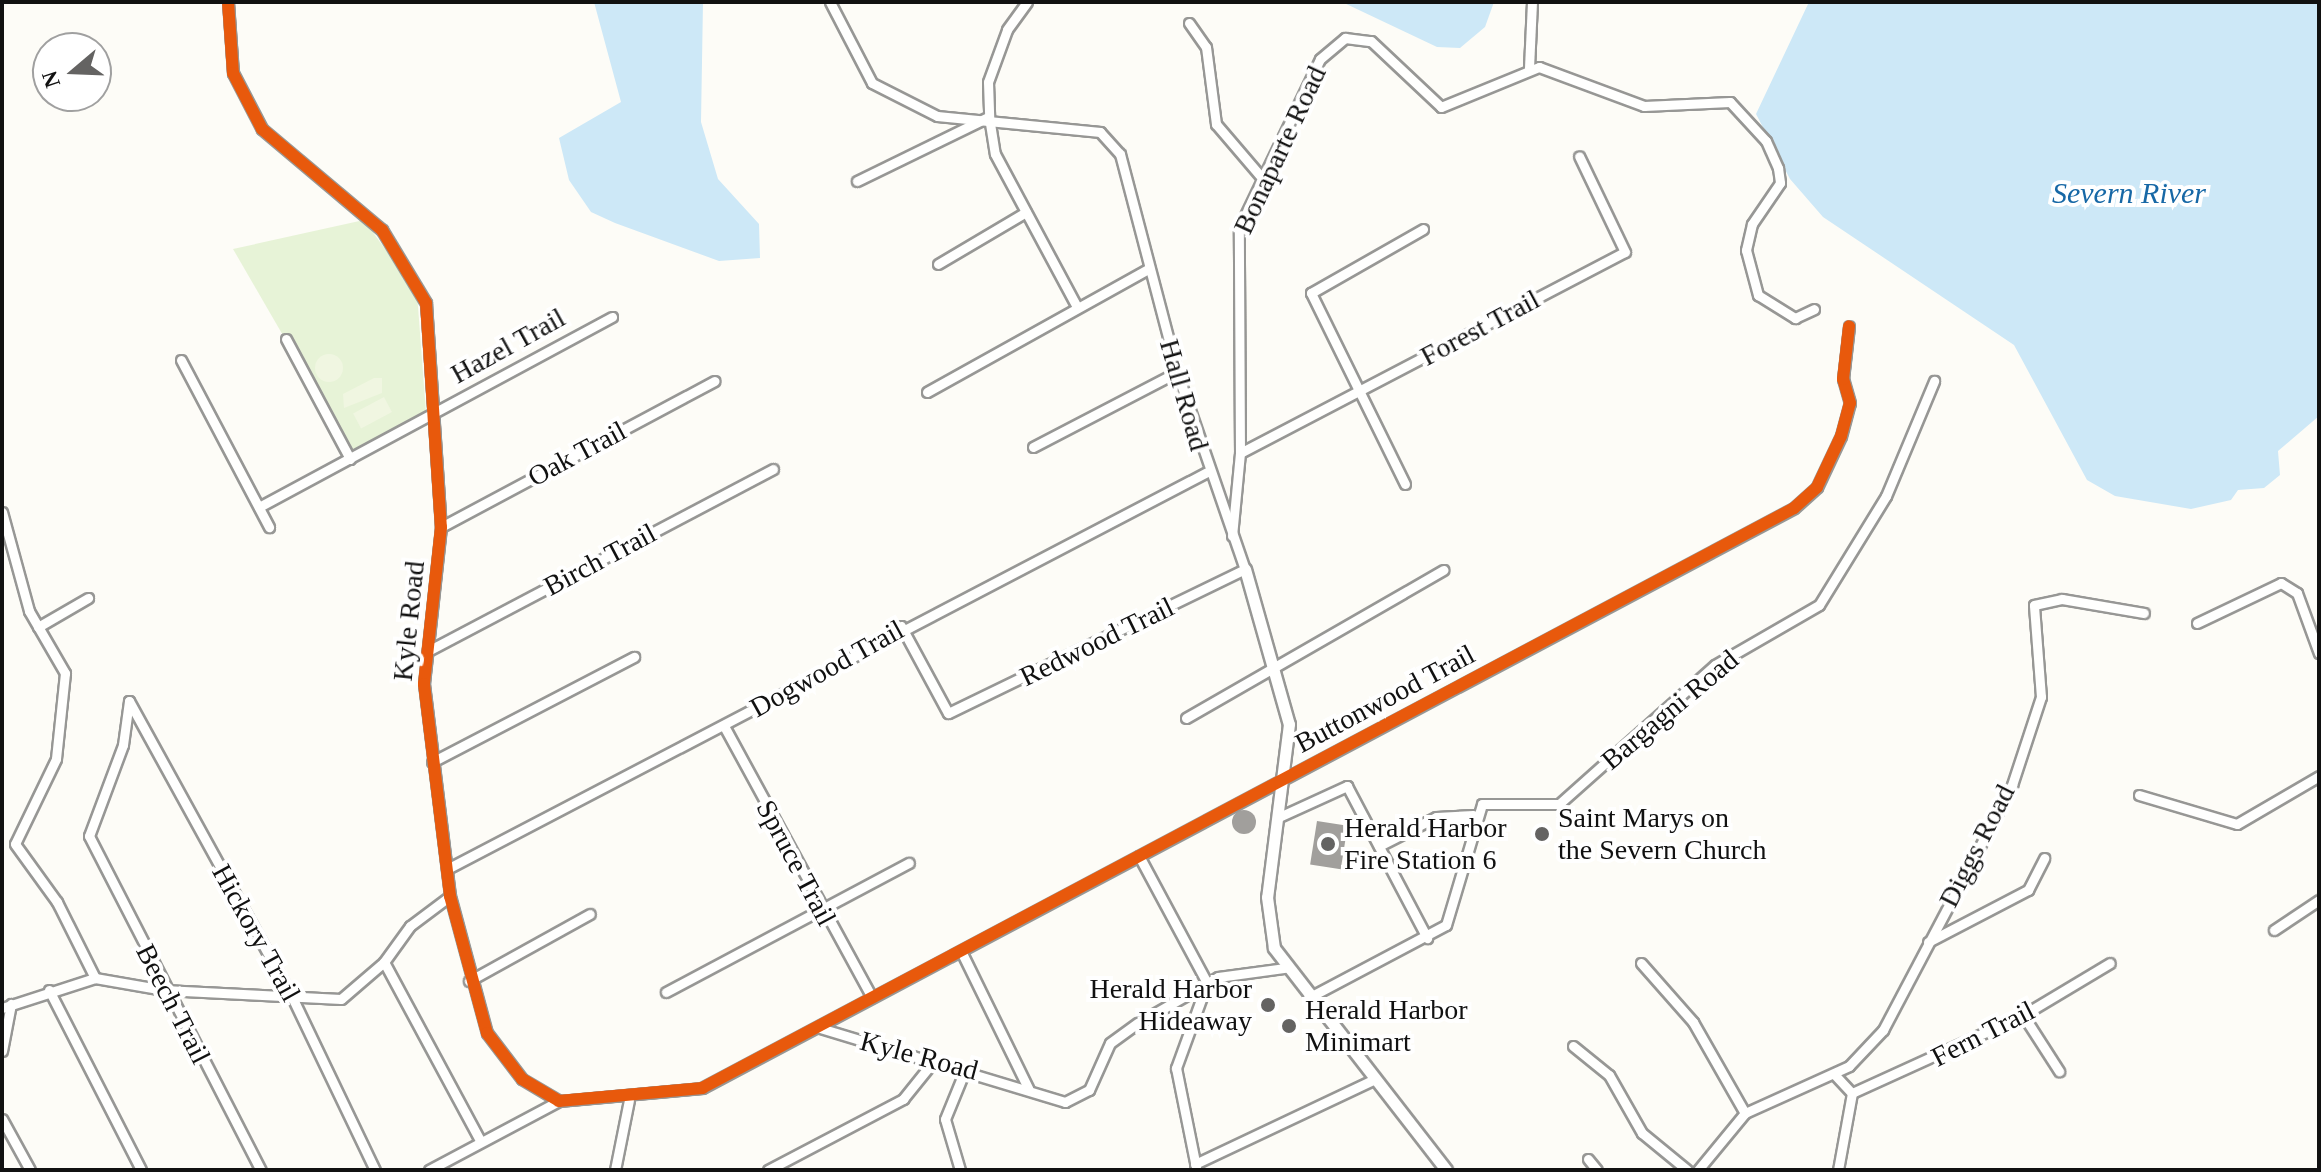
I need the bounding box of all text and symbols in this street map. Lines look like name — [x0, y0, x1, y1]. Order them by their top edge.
north arrow — [32, 32, 112, 112]
street label: Bonaparte Road — [1226, 61, 1334, 239]
text: N — [36, 68, 65, 91]
water label: Severn River — [2052, 175, 2206, 211]
street label: Forest Trail — [1415, 283, 1545, 373]
street label: Hazel Trail — [445, 301, 571, 391]
street label: Hall Road — [1152, 335, 1216, 455]
street label: Oak Trail — [522, 414, 632, 494]
street label: Birch Trail — [538, 516, 662, 604]
street label: Kyle Road — [386, 559, 432, 683]
street label: Redwood Trail — [1014, 590, 1180, 694]
street label: Dogwood Trail — [744, 613, 910, 725]
street label: Buttonwood Trail — [1289, 637, 1481, 761]
street label: Bargagni Road — [1595, 643, 1745, 777]
street label: Diggs Road — [1932, 779, 2022, 913]
street label: Spruce Trail — [749, 794, 843, 932]
place label: Saint Marys on the Severn Church — [1558, 801, 1766, 867]
place label: Herald Harbor Fire Station 6 — [1344, 811, 1506, 877]
marker: Saint Marys on the Severn Church — [1533, 825, 1551, 843]
marker: Herald Harbor Fire Station 6 — [1319, 835, 1337, 853]
street label: Hickory Trail — [204, 858, 308, 1008]
street label: Beech Trail — [128, 938, 218, 1070]
place label: Herald Harbor Hideaway — [1090, 972, 1252, 1038]
place label: Herald Harbor Minimart — [1305, 993, 1467, 1059]
street label: Fern Trail — [1926, 994, 2040, 1074]
marker: Herald Harbor Hideaway — [1259, 996, 1277, 1014]
marker: Herald Harbor Minimart — [1280, 1017, 1298, 1035]
street label: Kyle Road — [856, 1024, 982, 1088]

